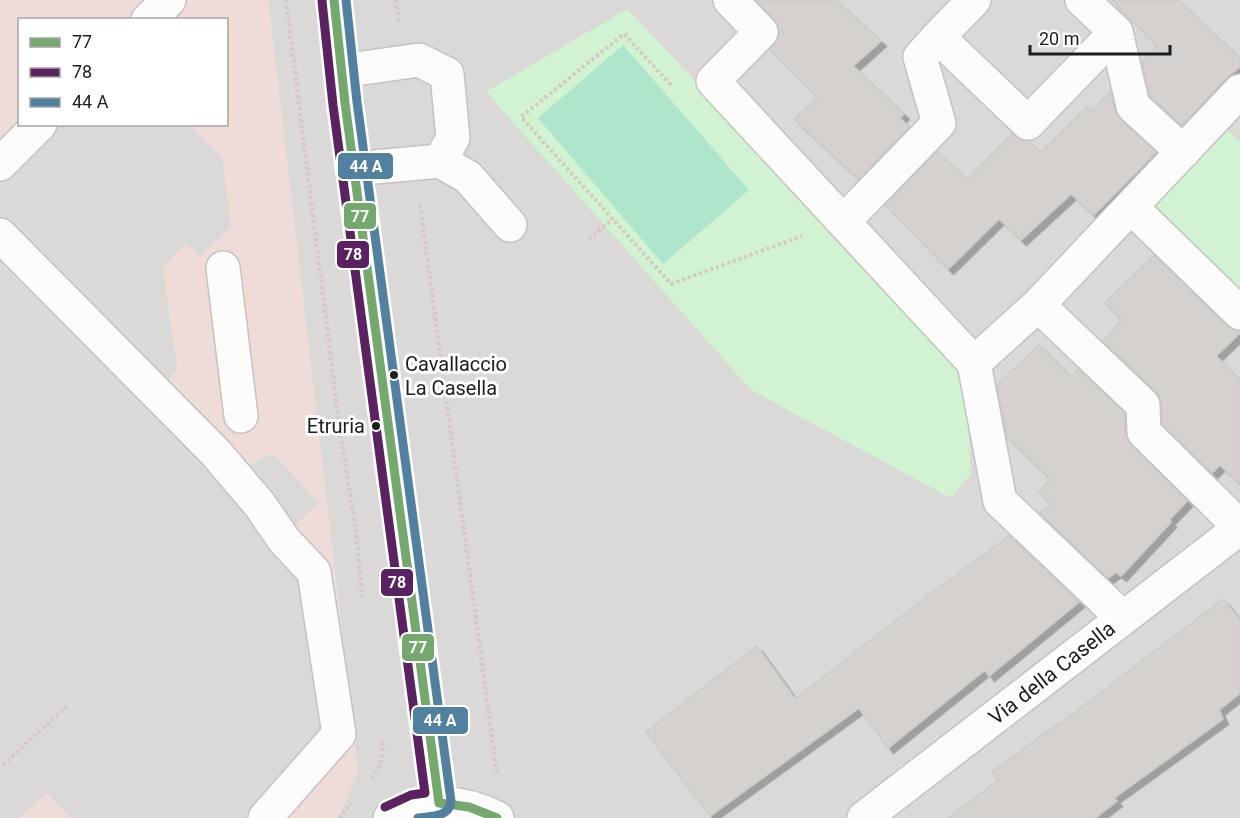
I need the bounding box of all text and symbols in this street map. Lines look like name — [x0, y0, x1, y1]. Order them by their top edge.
legend — [18, 18, 228, 126]
scale bar — [1030, 18, 1170, 56]
text: 20 m — [1039, 28, 1079, 49]
text: 77 — [72, 31, 92, 52]
text: 78 — [72, 61, 92, 82]
text: 44 A — [72, 91, 109, 112]
line badge: 44 A — [337, 152, 394, 180]
text: 44 A — [349, 157, 383, 176]
line badge: 77 — [343, 202, 377, 230]
text: 77 — [351, 207, 369, 226]
line badge: 78 — [336, 240, 370, 269]
text: 78 — [344, 245, 362, 264]
place label: Cavallaccio La Casella — [405, 352, 507, 400]
marker: Cavallaccio La Casella — [388, 369, 400, 381]
place label: Etruria — [307, 414, 365, 438]
marker: Etruria — [370, 420, 382, 432]
line badge: 78 — [380, 568, 414, 597]
text: 78 — [388, 573, 406, 592]
street label: Via della Casella — [984, 616, 1120, 730]
line badge: 77 — [401, 633, 435, 662]
text: 77 — [409, 638, 427, 657]
line badge: 44 A — [412, 706, 469, 735]
text: 44 A — [423, 711, 457, 730]

